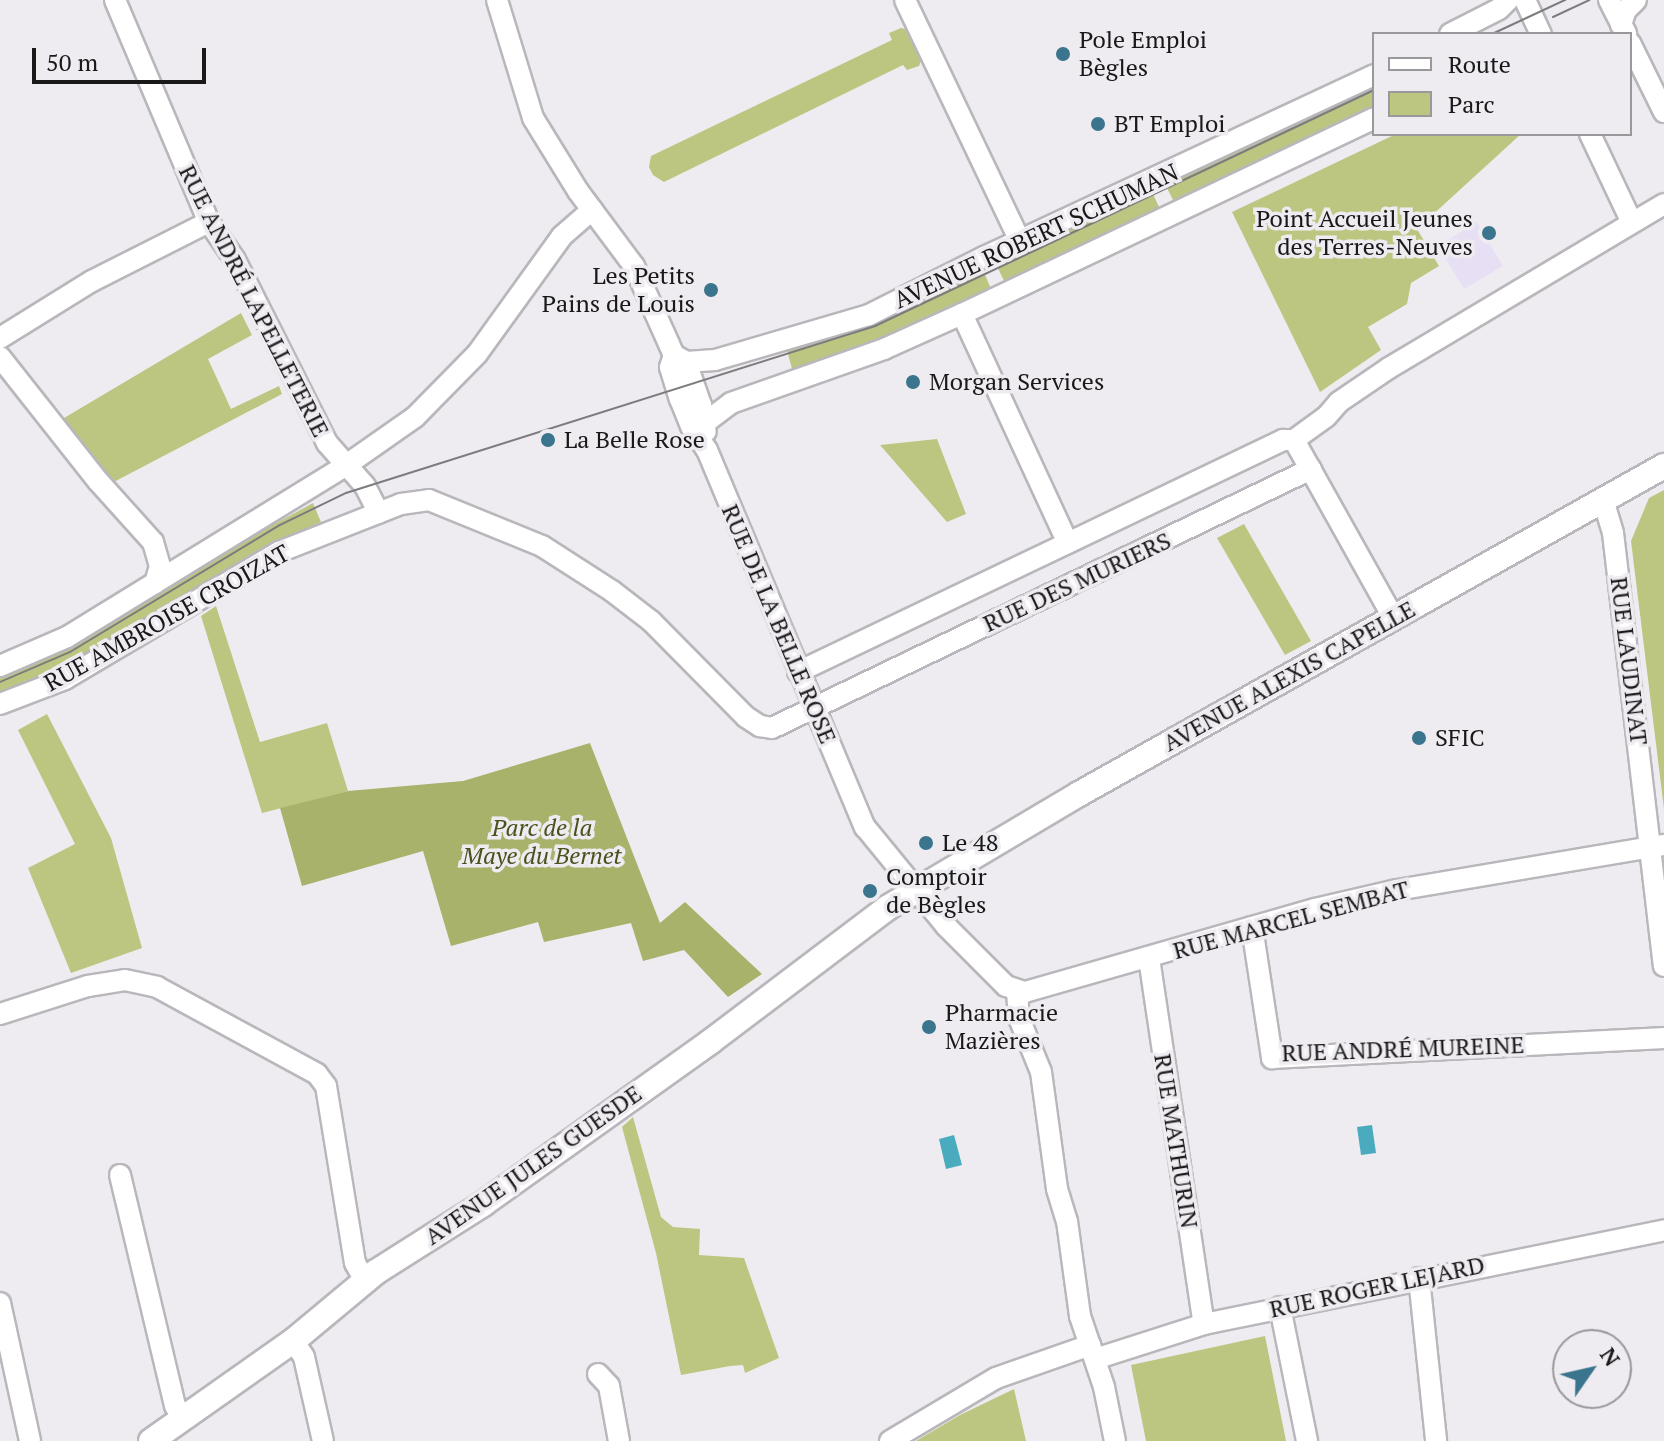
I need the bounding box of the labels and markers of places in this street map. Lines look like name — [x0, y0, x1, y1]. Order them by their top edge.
place label: Pole Emploi Bègles — [1079, 26, 1207, 82]
marker: Pole Emploi Bègles — [1054, 45, 1072, 63]
place label: BT Emploi — [1114, 110, 1225, 138]
marker: BT Emploi — [1089, 115, 1107, 133]
place label: Point Accueil Jeunes des Terres-Neuves — [1256, 205, 1473, 261]
marker: Point Accueil Jeunes des Terres-Neuves — [1480, 224, 1498, 242]
place label: Les Petits Pains de Louis — [542, 262, 695, 318]
marker: Les Petits Pains de Louis — [702, 281, 720, 299]
place label: Morgan Services — [929, 368, 1104, 396]
marker: Morgan Services — [904, 373, 922, 391]
place label: La Belle Rose — [564, 426, 705, 454]
marker: La Belle Rose — [539, 431, 557, 449]
place label: SFIC — [1435, 724, 1485, 752]
marker: SFIC — [1410, 729, 1428, 747]
place label: Le 48 — [942, 829, 999, 857]
marker: Le 48 — [917, 834, 935, 852]
place label: Comptoir de Bègles — [886, 863, 987, 919]
marker: Comptoir de Bègles — [861, 882, 879, 900]
place label: Pharmacie Mazières — [945, 999, 1058, 1055]
marker: Pharmacie Mazières — [920, 1018, 938, 1036]

